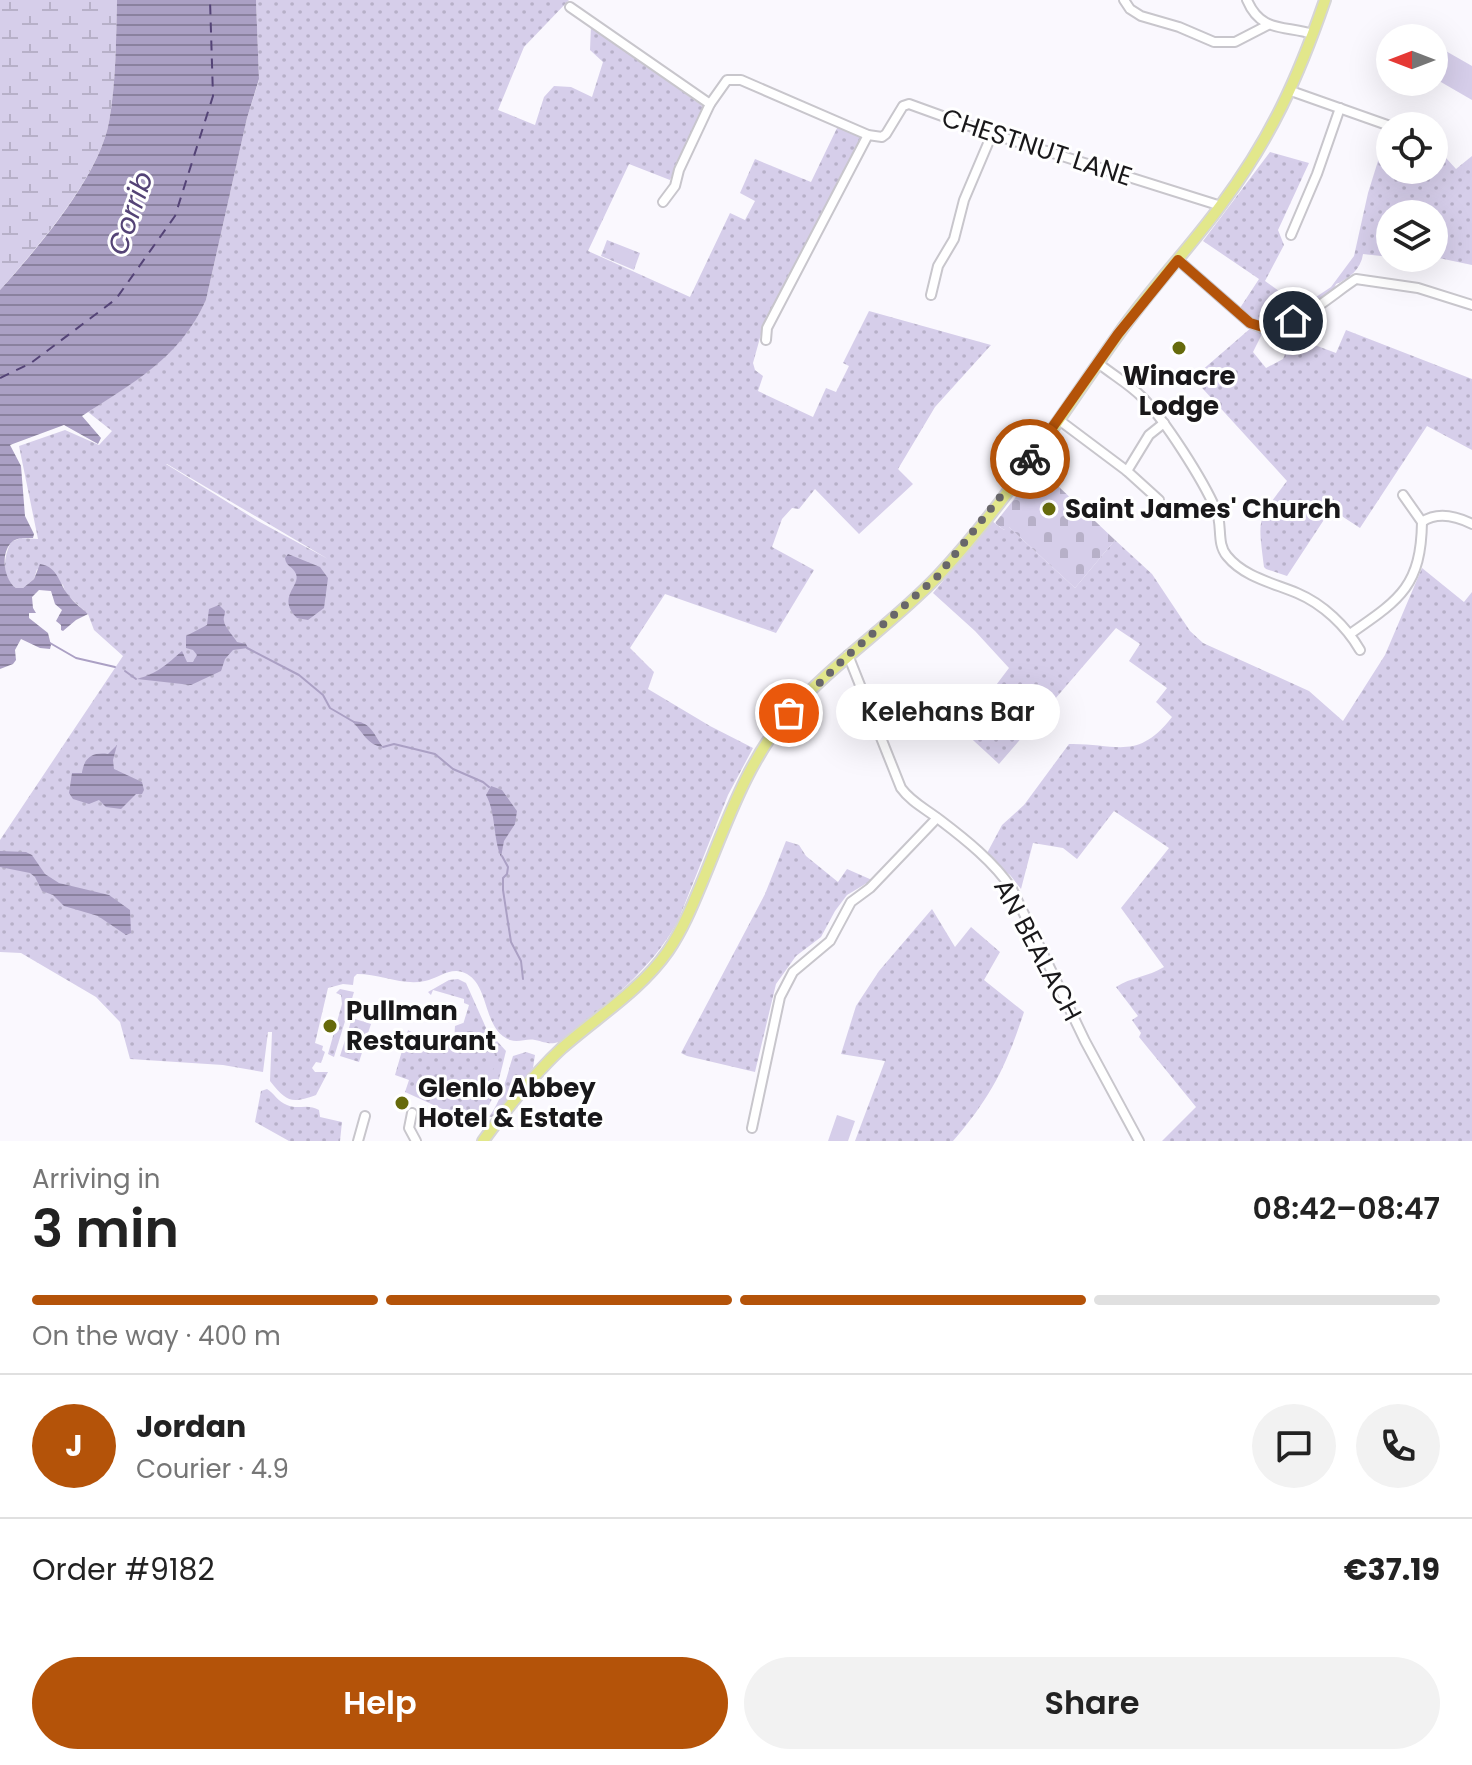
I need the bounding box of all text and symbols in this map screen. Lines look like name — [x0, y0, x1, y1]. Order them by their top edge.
north arrow — [1376, 24, 1448, 96]
map controls — [1376, 24, 1448, 272]
street label: CHESTNUT LANE — [937, 99, 1137, 195]
button: locate — [1376, 112, 1448, 184]
water label: Corrib — [98, 166, 163, 260]
button: layers — [1376, 200, 1448, 272]
pin — [1259, 287, 1327, 355]
icon: home — [1271, 299, 1315, 343]
marker: Winacre Lodge — [1170, 339, 1188, 357]
place label: Winacre Lodge — [1122, 358, 1236, 424]
courier — [990, 419, 1070, 499]
icon: bike — [1008, 437, 1052, 481]
place label: Saint James' Church — [1065, 491, 1341, 527]
marker: Saint James' Church — [1040, 500, 1058, 518]
pin — [755, 679, 823, 747]
callout: Kelehans Bar — [837, 685, 1061, 741]
icon: bag — [767, 691, 811, 735]
text: Kelehans Bar — [861, 694, 1035, 730]
street label: AN BEALACH — [985, 873, 1091, 1027]
place label: Pullman Restaurant — [346, 993, 496, 1059]
marker: Pullman Restaurant — [321, 1017, 339, 1035]
place label: Glenlo Abbey Hotel & Estate — [418, 1070, 603, 1136]
marker: Glenlo Abbey Hotel & Estate — [393, 1094, 411, 1112]
text: Arriving in — [32, 1161, 161, 1197]
text: 08:42–08:47 — [1253, 1187, 1440, 1230]
text: 3 min — [32, 1192, 179, 1265]
text: On the way · 400 m — [32, 1318, 281, 1354]
button: chat — [1252, 1404, 1336, 1488]
button: phone — [1356, 1404, 1440, 1488]
text: Jordan — [136, 1405, 246, 1448]
text: J — [65, 1424, 83, 1467]
text: Courier · 4.9 — [136, 1451, 289, 1487]
text: Order #9182 — [32, 1548, 215, 1591]
text: €37.19 — [1344, 1548, 1440, 1591]
button: Help — [32, 1657, 728, 1749]
button: Share — [744, 1657, 1440, 1749]

